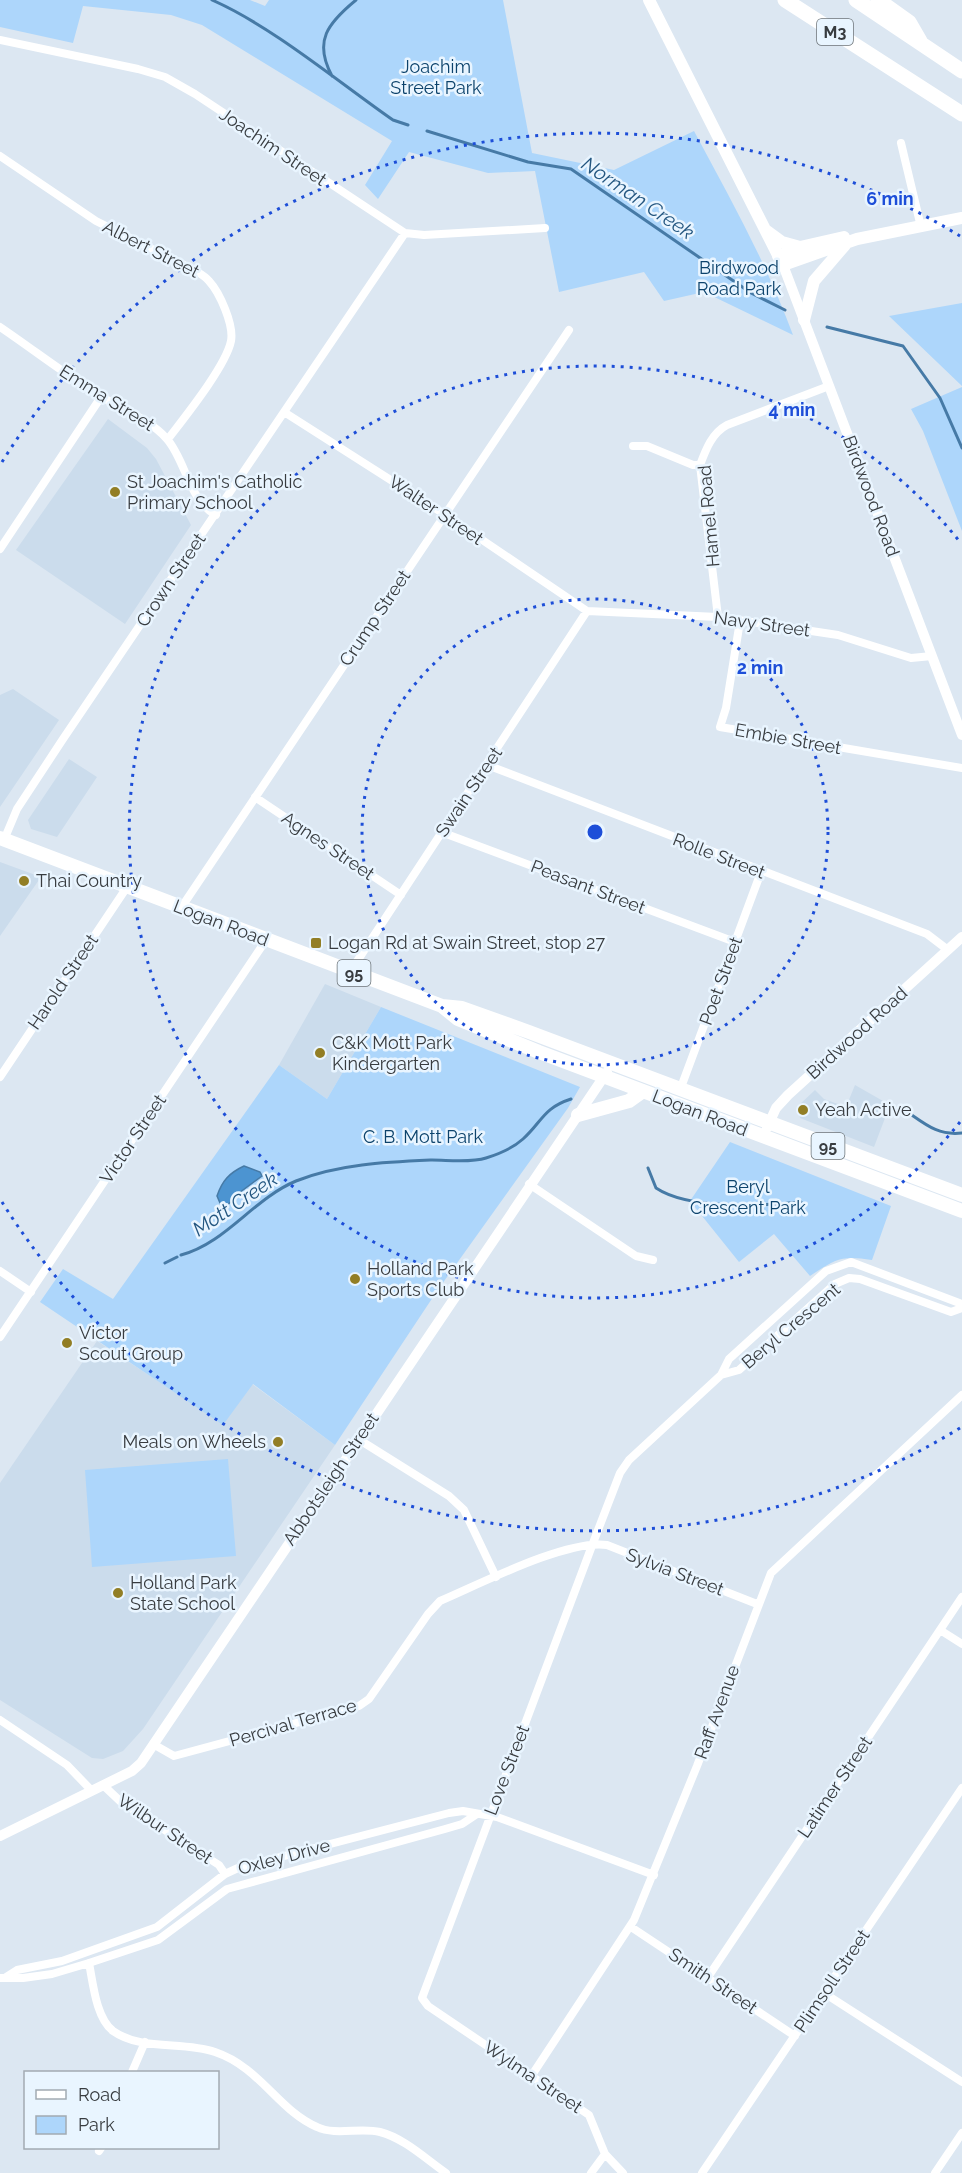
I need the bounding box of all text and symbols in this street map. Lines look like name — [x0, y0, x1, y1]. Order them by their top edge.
road number: M3 — [817, 19, 853, 45]
park label: Joachim Street Park — [390, 56, 482, 98]
street label: Joachim Street — [216, 103, 331, 190]
water label: Norman Creek — [577, 152, 699, 245]
text: 6 min — [866, 188, 914, 209]
street label: Albert Street — [99, 215, 203, 282]
park label: Birdwood Road Park — [697, 257, 782, 299]
street label: Emma Street — [56, 360, 159, 435]
text: 4 min — [769, 399, 815, 420]
street label: Birdwood Road — [839, 432, 904, 559]
street label: Hamel Road — [694, 464, 723, 568]
street label: Walter Street — [385, 470, 488, 549]
place label: St Joachim's Catholic Primary School — [127, 471, 302, 513]
marker: St Joachim's Catholic Primary School — [108, 485, 122, 499]
street label: Crown Street — [132, 529, 210, 631]
street label: Crump Street — [335, 566, 414, 670]
street label: Navy Street — [713, 606, 811, 641]
text: 2 min — [737, 657, 783, 678]
street label: Embie Street — [733, 719, 843, 758]
street label: Swain Street — [431, 743, 506, 841]
street label: Agnes Street — [278, 807, 379, 884]
centre of rings — [585, 822, 605, 842]
street label: Rolle Street — [670, 828, 768, 883]
street label: Peasant Street — [528, 855, 648, 918]
place label: Thai Country — [36, 870, 142, 891]
marker: Thai Country — [17, 874, 31, 888]
street label: Logan Road — [171, 895, 272, 950]
street label: Harold Street — [23, 930, 102, 1033]
place label: Logan Rd at Swain Street, stop 27 — [328, 932, 605, 953]
street label: Poet Street — [695, 934, 746, 1028]
marker: Logan Rd at Swain Street, stop 27 — [309, 936, 323, 950]
road number: 95 — [338, 960, 370, 986]
street label: Birdwood Road — [802, 982, 911, 1083]
place label: C&K Mott Park Kindergarten — [332, 1032, 452, 1074]
marker: C&K Mott Park Kindergarten — [313, 1046, 327, 1060]
street label: Logan Road — [650, 1085, 751, 1140]
street label: Victor Street — [95, 1090, 170, 1187]
place label: Yeah Active — [815, 1099, 912, 1120]
marker: Yeah Active — [796, 1103, 810, 1117]
park label: C. B. Mott Park — [363, 1126, 483, 1147]
road number: 95 — [812, 1133, 844, 1159]
water label: Mott Creek — [188, 1167, 282, 1241]
park label: Beryl Crescent Park — [690, 1176, 806, 1218]
place label: Holland Park Sports Club — [367, 1258, 474, 1300]
marker: Holland Park Sports Club — [348, 1272, 362, 1286]
street label: Beryl Crescent — [737, 1278, 844, 1373]
place label: Victor Scout Group — [79, 1322, 183, 1364]
marker: Victor Scout Group — [60, 1336, 74, 1350]
street label: Abbotsleigh Street — [278, 1409, 383, 1549]
place label: Meals on Wheels — [123, 1431, 266, 1452]
marker: Meals on Wheels — [271, 1435, 285, 1449]
street label: Sylvia Street — [623, 1543, 727, 1600]
place label: Holland Park State School — [130, 1572, 237, 1614]
marker: Holland Park State School — [111, 1586, 125, 1600]
street label: Raff Avenue — [690, 1661, 743, 1762]
street label: Percival Terrace — [227, 1694, 359, 1751]
street label: Love Street — [480, 1722, 533, 1818]
street label: Latimer Street — [793, 1732, 876, 1841]
street label: Wilbur Street — [114, 1789, 217, 1868]
street label: Oxley Drive — [236, 1834, 333, 1879]
street label: Plimsoll Street — [789, 1925, 874, 2036]
street label: Smith Street — [665, 1943, 762, 2018]
street label: Wylma Street — [480, 2036, 586, 2117]
legend — [24, 2071, 219, 2149]
text: Road — [78, 2084, 121, 2105]
text: Park — [78, 2114, 115, 2135]

